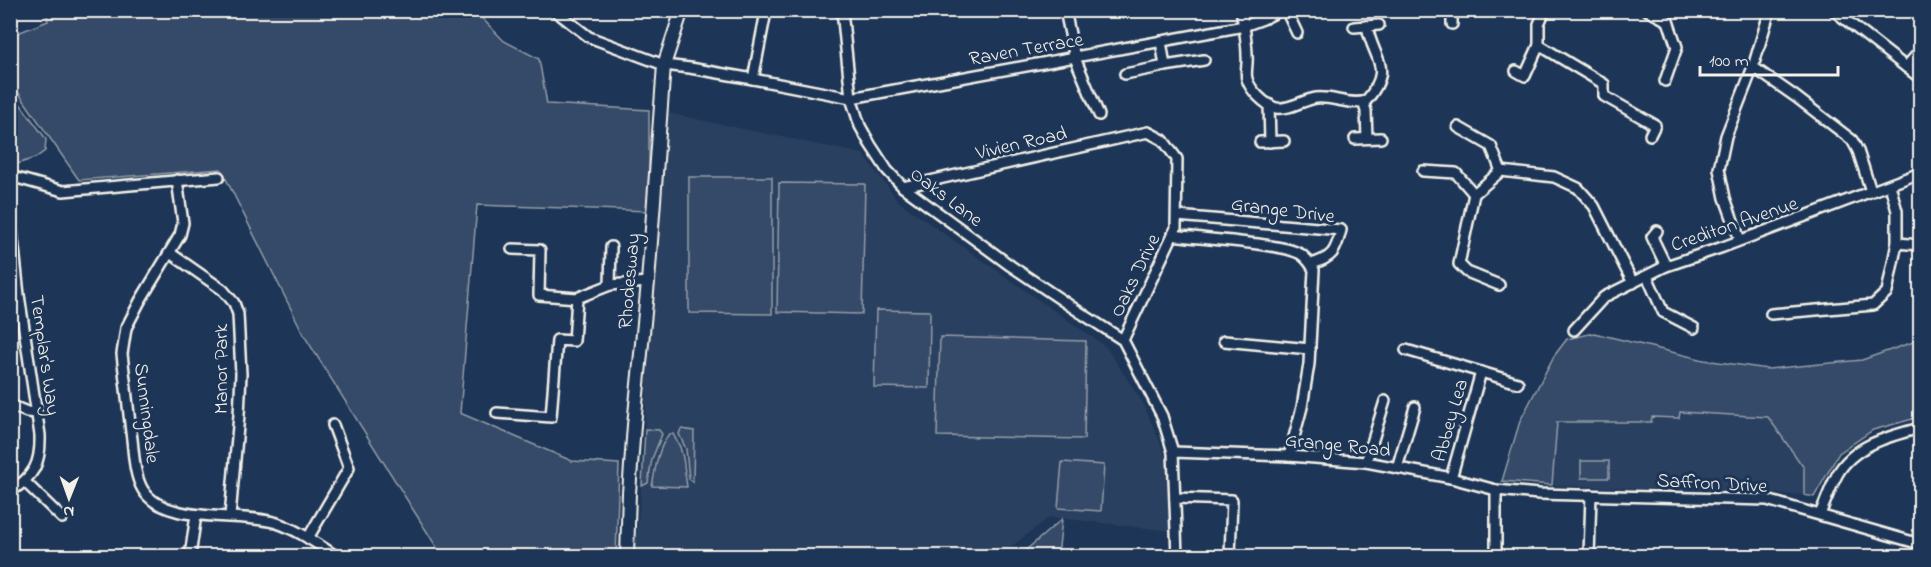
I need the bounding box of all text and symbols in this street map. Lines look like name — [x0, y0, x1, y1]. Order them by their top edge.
street label: Raven Terrace — [967, 26, 1086, 75]
scale bar — [1700, 39, 1838, 77]
text: 100 m — [1709, 49, 1749, 75]
street label: Vivien Road — [972, 120, 1070, 169]
street label: Oaks Lane — [903, 161, 988, 235]
street label: Crediton Avenue — [1667, 190, 1802, 261]
street label: Grange Drive — [1229, 191, 1336, 233]
street label: Oaks Drive — [1104, 229, 1169, 323]
street label: Rhodesway — [612, 232, 649, 330]
street label: Templar's Way — [21, 293, 66, 417]
street label: Manor Park — [208, 323, 237, 414]
street label: Sunningdale — [124, 362, 166, 465]
street label: Abbey Lea — [1426, 376, 1477, 466]
street label: Grange Road — [1283, 427, 1392, 467]
street label: Saffron Drive — [1656, 467, 1768, 502]
north arrow — [39, 468, 99, 528]
text: N — [63, 499, 74, 523]

